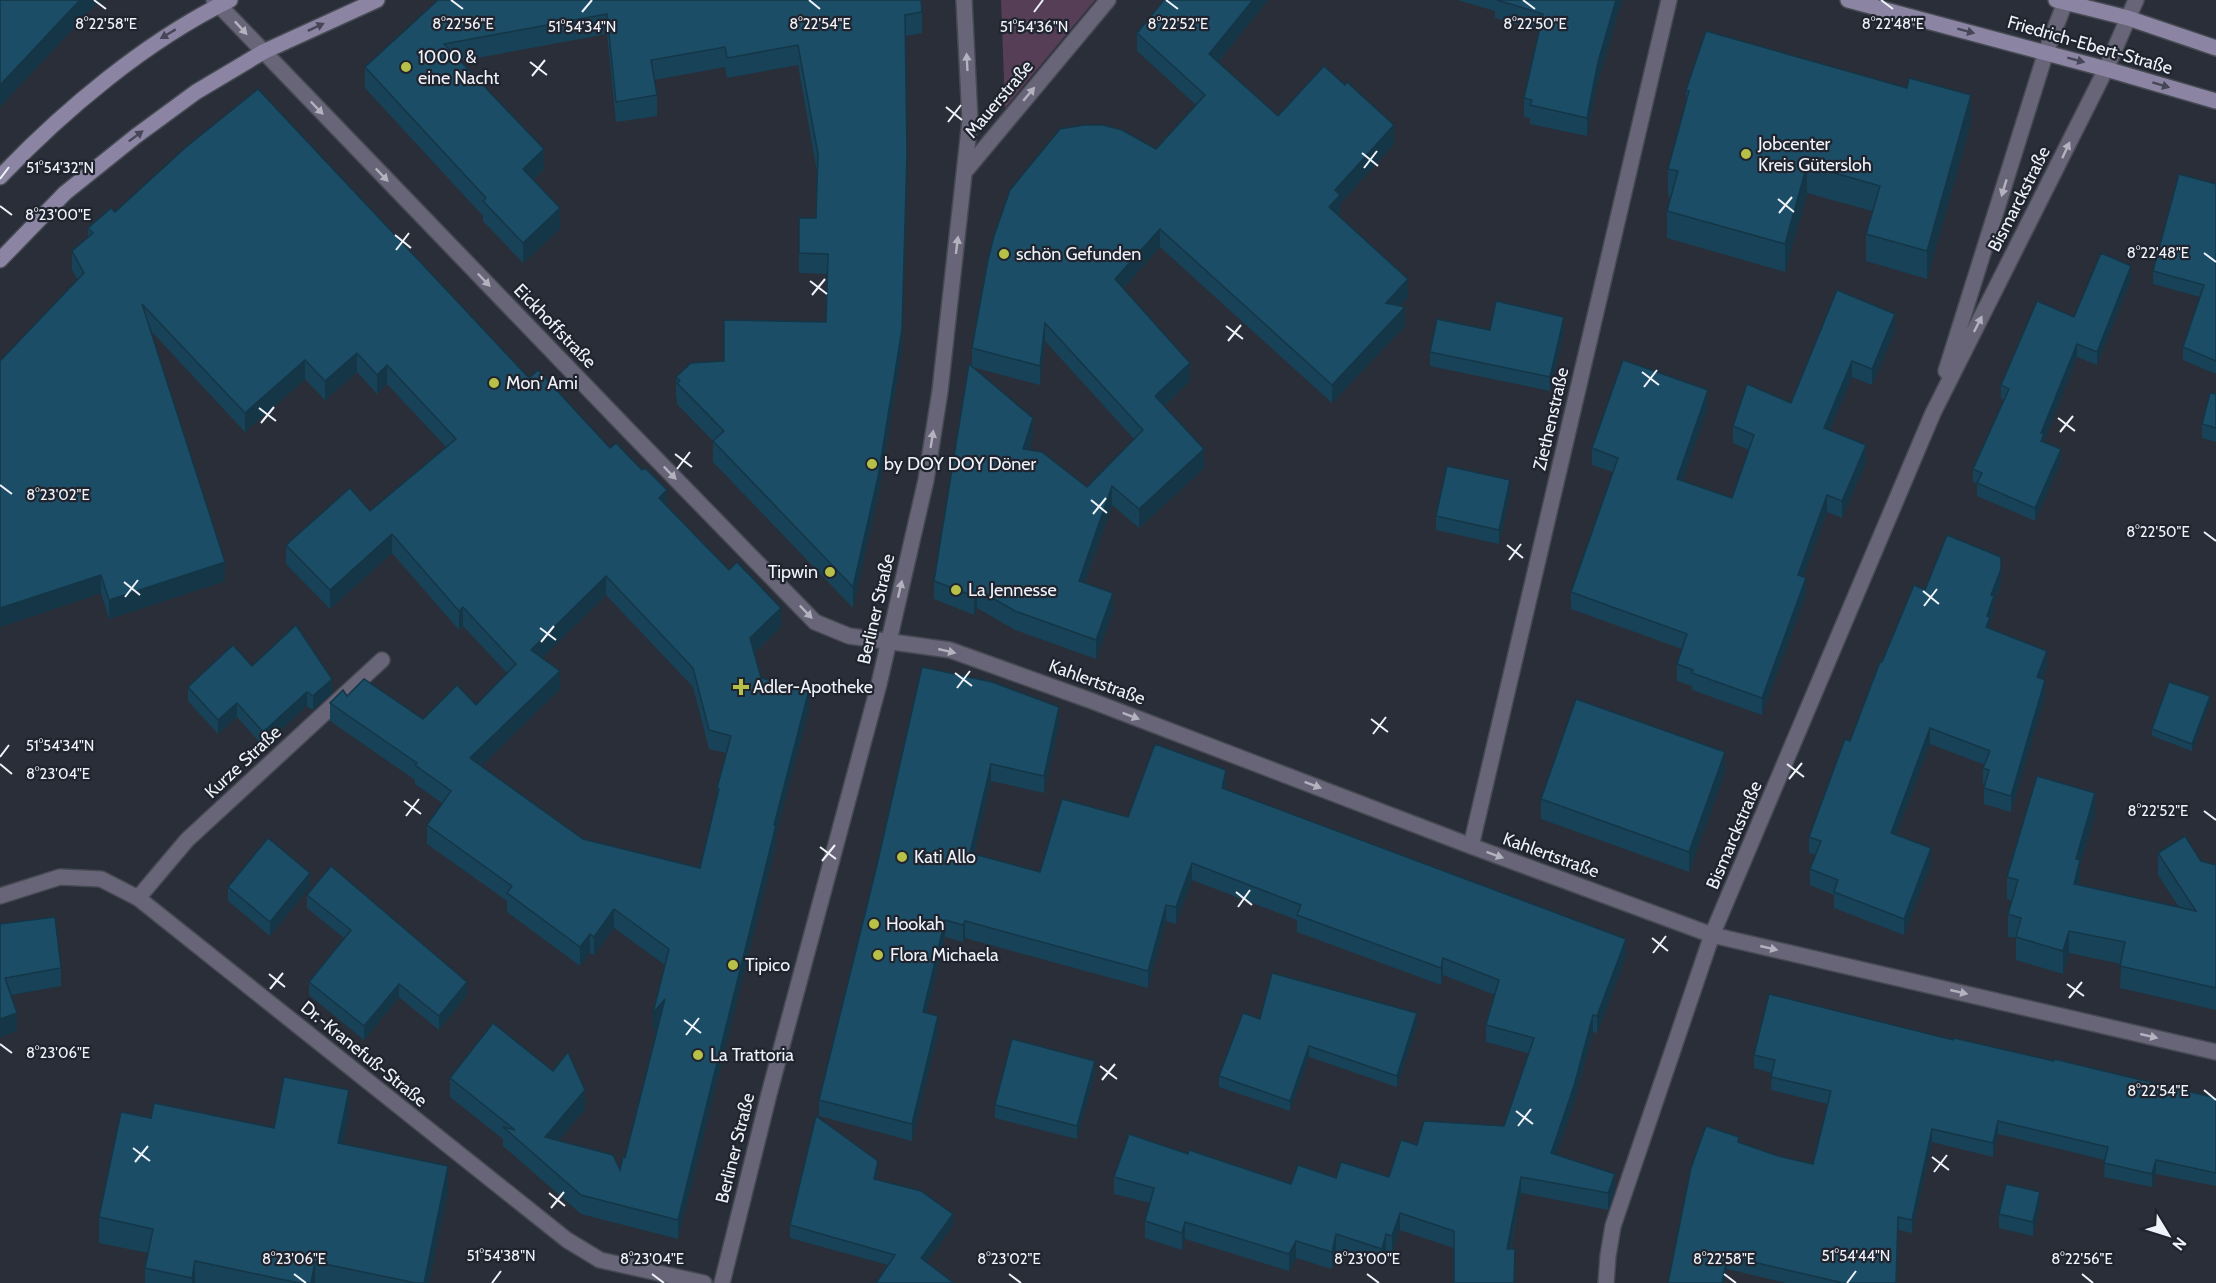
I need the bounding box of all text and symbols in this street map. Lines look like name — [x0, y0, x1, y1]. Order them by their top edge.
street label: Friedrich-Ebert-Straße — [2005, 11, 2175, 79]
text: 8°22'58"E — [75, 15, 137, 33]
text: 8°22'56"E — [432, 15, 494, 33]
text: 8°22'54"E — [789, 15, 851, 33]
text: 8°22'52"E — [1148, 15, 1208, 33]
text: 8°22'50"E — [1503, 15, 1567, 33]
text: 8°22'48"E — [1862, 15, 1924, 33]
text: 51°54'34"N — [548, 18, 616, 36]
text: 51°54'36"N — [1000, 18, 1068, 36]
one-way arrow — [234, 21, 248, 36]
one-way arrow — [307, 22, 324, 31]
one-way arrow — [1957, 27, 1975, 36]
one-way arrow — [159, 29, 176, 39]
place label: 1000 & eine Nacht — [418, 46, 499, 89]
one-way arrow — [963, 52, 972, 71]
street label: Mauerstraße — [960, 56, 1038, 142]
one-way arrow — [2067, 56, 2086, 66]
marker: 1000 & eine Nacht — [399, 60, 413, 74]
one-way arrow — [2152, 81, 2170, 90]
one-way arrow — [1022, 87, 1035, 102]
one-way arrow — [310, 100, 324, 115]
one-way arrow — [128, 129, 144, 142]
place label: Jobcenter Kreis Gütersloh — [1757, 133, 1872, 176]
one-way arrow — [2062, 141, 2071, 158]
street label: Bismarckstraße — [1983, 143, 2055, 255]
marker: Jobcenter Kreis Gütersloh — [1739, 147, 1753, 161]
text: 51°54'32"N — [26, 159, 94, 177]
one-way arrow — [375, 168, 389, 182]
one-way arrow — [1998, 179, 2008, 197]
text: 8°23'00"E — [25, 206, 91, 224]
one-way arrow — [953, 236, 962, 255]
place label: schön Gefunden — [1016, 243, 1141, 265]
text: 8°22'48"E — [2127, 244, 2189, 262]
marker: schön Gefunden — [997, 247, 1011, 261]
one-way arrow — [477, 273, 491, 288]
street label: Eickhoffstraße — [509, 279, 601, 373]
one-way arrow — [1973, 315, 1983, 333]
street label: Ziethenstraße — [1528, 365, 1574, 473]
place label: Mon' Ami — [506, 372, 578, 394]
marker: Mon' Ami — [487, 376, 501, 390]
one-way arrow — [928, 429, 937, 448]
place label: by DOY DOY Döner — [884, 453, 1037, 475]
marker: by DOY DOY Döner — [865, 457, 879, 471]
one-way arrow — [662, 466, 676, 480]
text: 8°23'02"E — [26, 486, 90, 504]
text: 8°22'50"E — [2126, 523, 2190, 541]
street label: Berliner Straße — [853, 552, 899, 666]
place label: Tipwin — [768, 561, 818, 583]
marker: Tipwin — [823, 565, 837, 579]
place label: La Jennesse — [968, 579, 1057, 601]
one-way arrow — [896, 580, 906, 599]
marker: La Jennesse — [949, 583, 963, 597]
one-way arrow — [799, 605, 813, 619]
one-way arrow — [938, 646, 957, 656]
street label: Kahlertstraße — [1046, 654, 1148, 710]
place label: Adler-Apotheke — [753, 676, 873, 698]
marker: Adler-Apotheke — [734, 680, 748, 694]
one-way arrow — [1122, 711, 1140, 721]
street label: Kurze Straße — [200, 721, 286, 803]
text: 51°54'34"N — [26, 737, 94, 755]
text: 8°23'04"E — [26, 765, 90, 783]
street label: Bismarckstraße — [1701, 778, 1767, 892]
one-way arrow — [1304, 781, 1322, 791]
text: 8°22'52"E — [2128, 802, 2188, 820]
street label: Kahlertstraße — [1500, 827, 1602, 883]
place label: Kati Allo — [914, 846, 976, 868]
marker: Kati Allo — [895, 850, 909, 864]
one-way arrow — [1487, 850, 1505, 860]
place label: Hookah — [886, 913, 945, 935]
marker: Hookah — [867, 917, 881, 931]
place label: Flora Michaela — [890, 944, 999, 966]
one-way arrow — [1760, 944, 1778, 954]
marker: Flora Michaela — [871, 948, 885, 962]
place label: Tipico — [745, 954, 790, 976]
marker: Tipico — [726, 958, 740, 972]
one-way arrow — [1950, 988, 1968, 998]
street label: Dr.-Kranefuß-Straße — [296, 996, 432, 1112]
one-way arrow — [2140, 1032, 2158, 1042]
text: 8°23'06"E — [26, 1044, 90, 1062]
place label: La Trattoria — [710, 1044, 794, 1066]
marker: La Trattoria — [691, 1048, 705, 1062]
text: 8°22'54"E — [2127, 1082, 2189, 1100]
street label: Berliner Straße — [711, 1091, 759, 1205]
north arrow — [2138, 1205, 2198, 1265]
text: N — [2168, 1234, 2190, 1254]
text: 51°54'38"N — [466, 1247, 536, 1265]
text: 51°54'44"N — [1822, 1247, 1890, 1265]
text: 8°23'06"E — [262, 1250, 326, 1268]
text: 8°23'04"E — [620, 1250, 684, 1268]
text: 8°23'02"E — [977, 1250, 1041, 1268]
text: 8°23'00"E — [1334, 1250, 1400, 1268]
text: 8°22'58"E — [1693, 1250, 1755, 1268]
text: 8°22'56"E — [2051, 1250, 2113, 1268]

